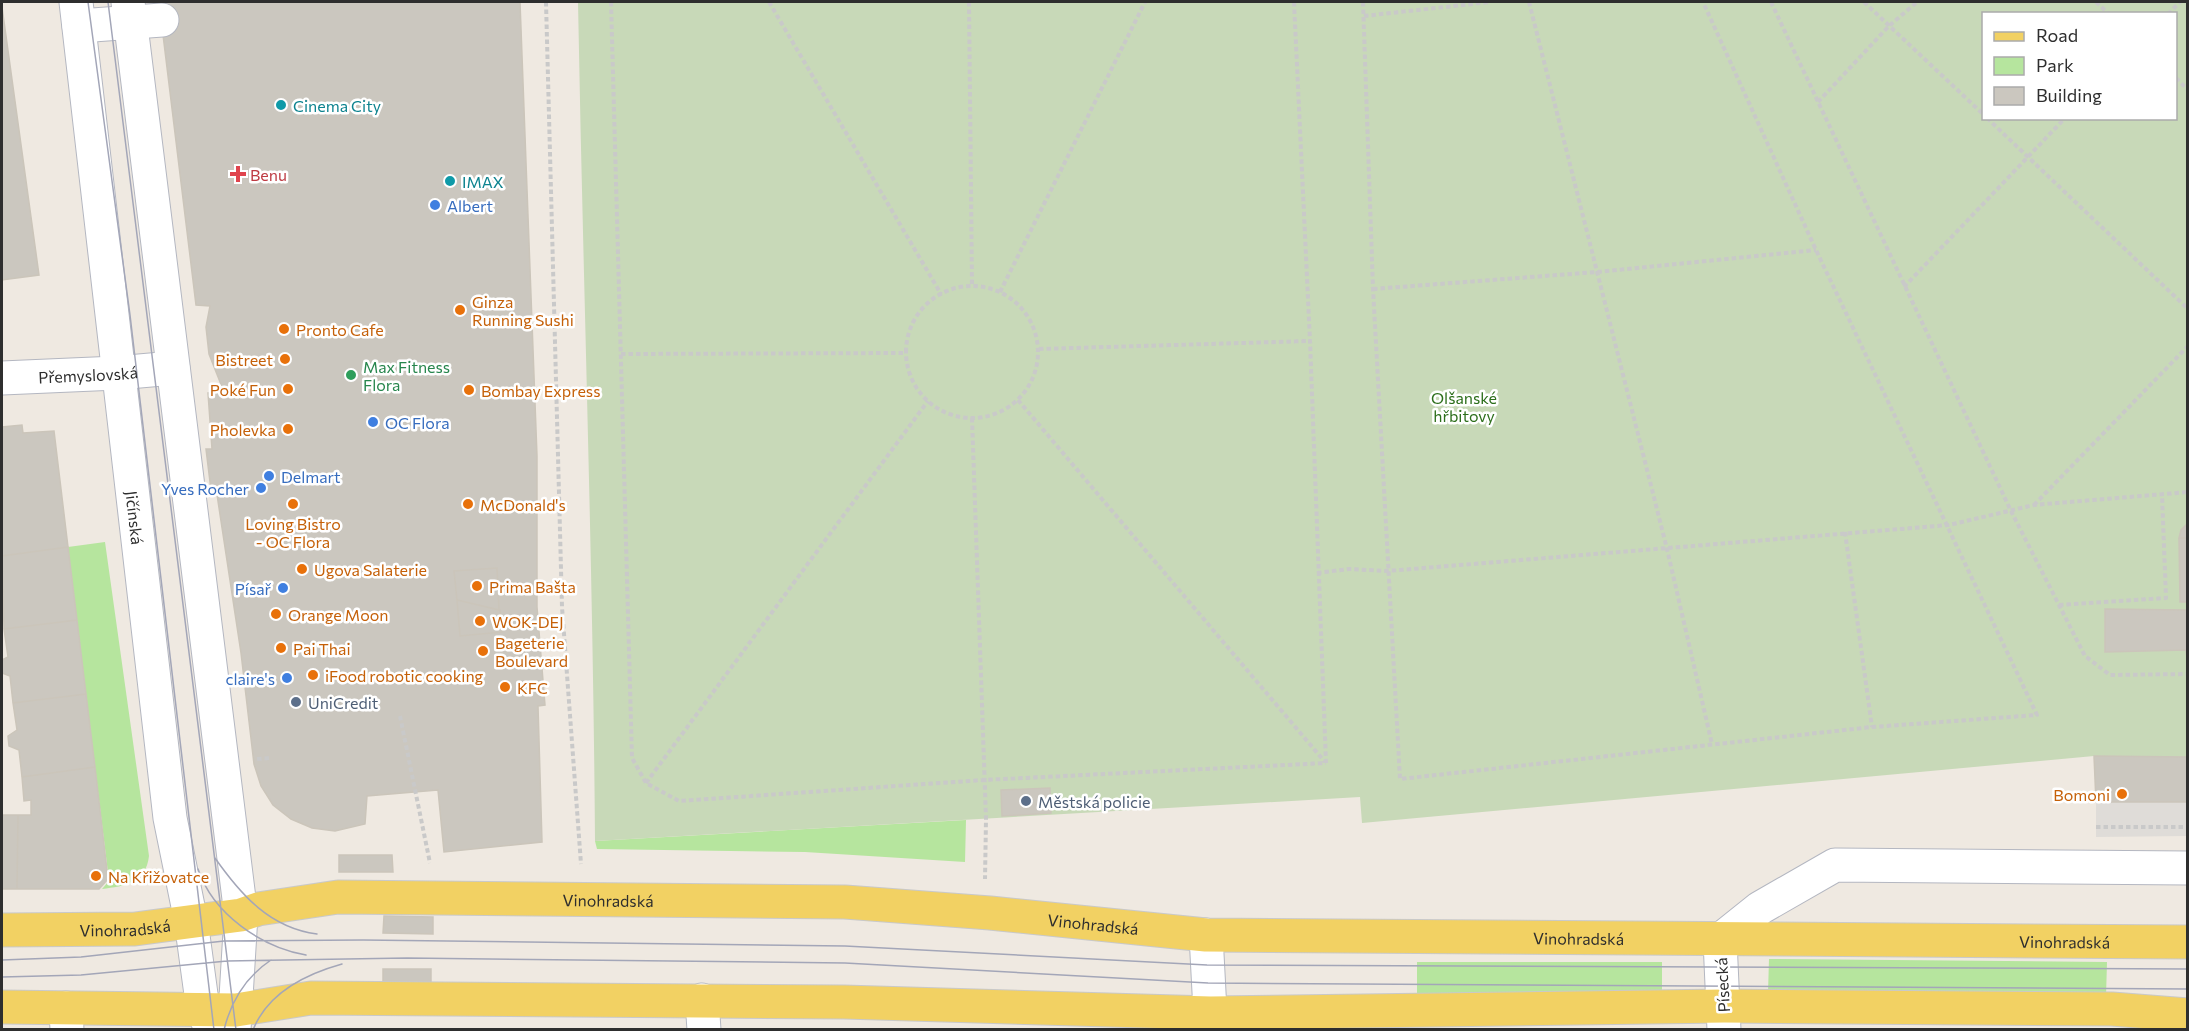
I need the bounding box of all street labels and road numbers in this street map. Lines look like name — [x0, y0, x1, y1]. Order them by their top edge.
street label: Přemyslovská — [38, 362, 138, 386]
street label: Jičínská — [123, 490, 148, 546]
street label: Vinohradská — [562, 890, 654, 910]
street label: Vinohradská — [1047, 909, 1139, 938]
street label: Vinohradská — [79, 915, 172, 939]
street label: Vinohradská — [1533, 928, 1624, 947]
street label: Vinohradská — [2019, 931, 2110, 951]
street label: Písecká — [1711, 957, 1733, 1013]

